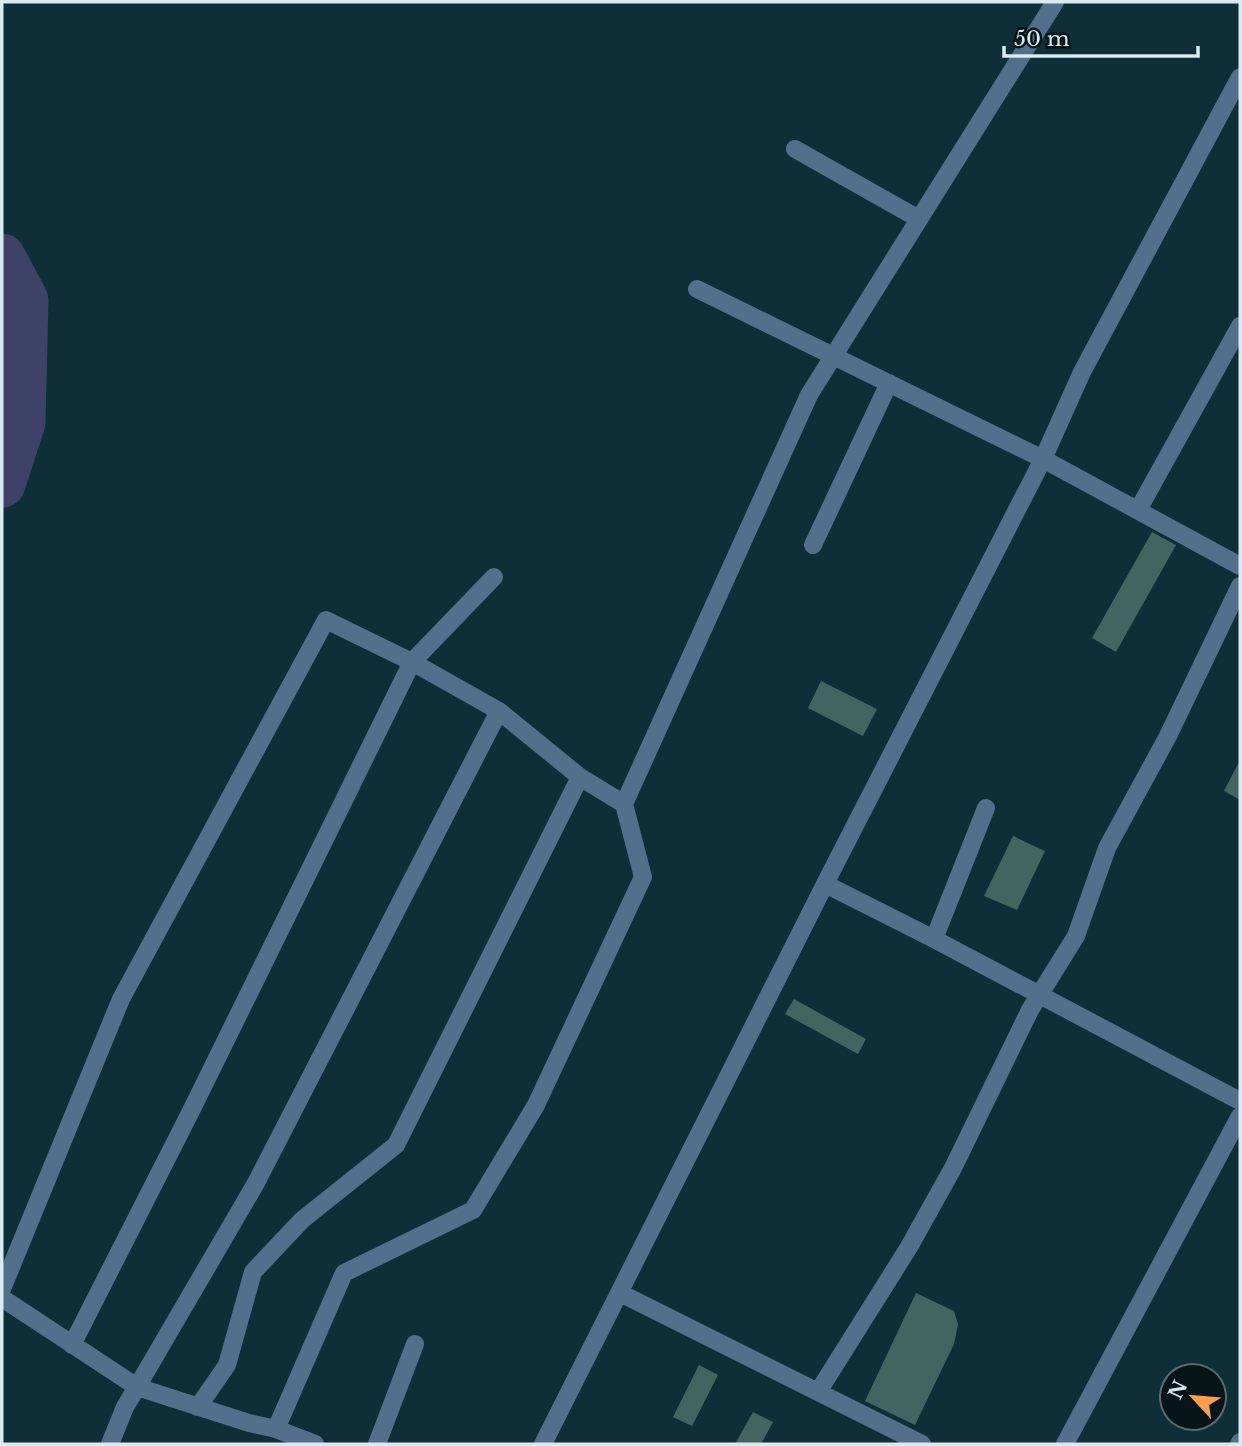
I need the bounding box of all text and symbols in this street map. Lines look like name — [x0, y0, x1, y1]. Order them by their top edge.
scale bar — [1004, 14, 1198, 58]
text: 50 m — [1014, 26, 1070, 52]
north arrow — [1158, 1362, 1228, 1432]
text: N — [1164, 1377, 1192, 1403]

